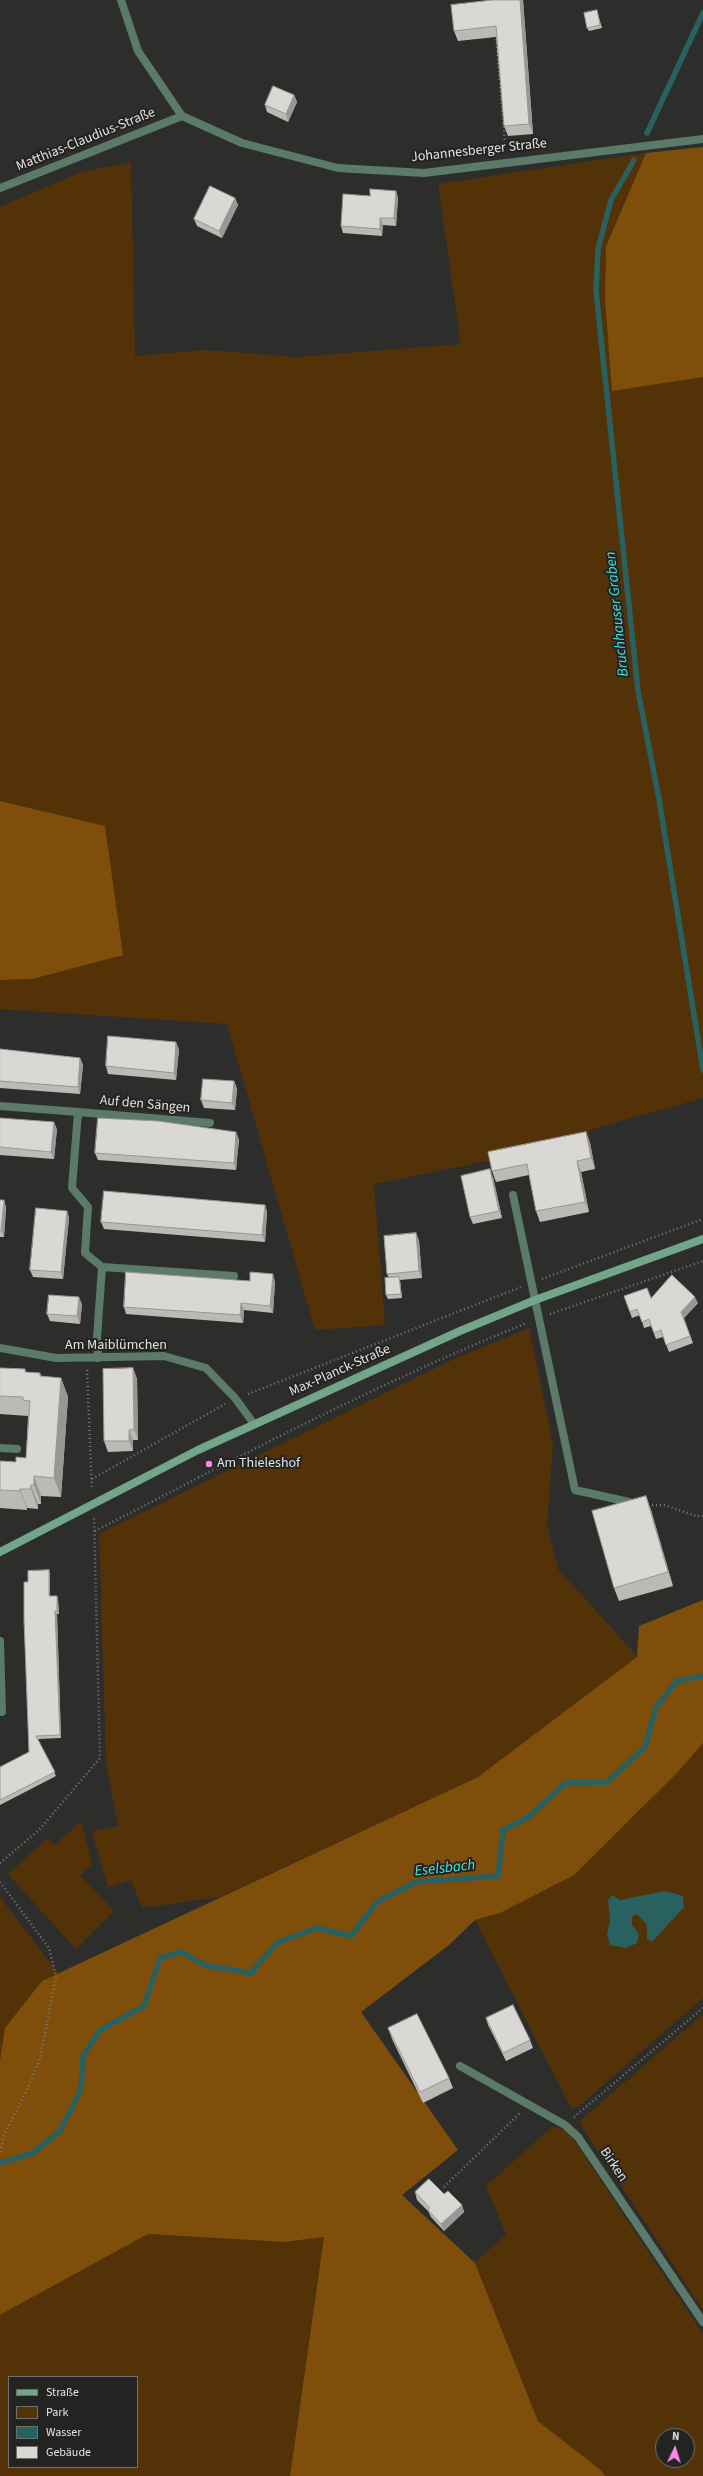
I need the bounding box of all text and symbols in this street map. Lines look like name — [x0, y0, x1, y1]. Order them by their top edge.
street label: Matthias-Claudius-Straße — [14, 104, 158, 176]
street label: Johannesberger Straße — [410, 136, 548, 166]
water label: Bruchhauser Graben — [602, 550, 634, 678]
street label: Auf den Sängen — [99, 1093, 191, 1117]
street label: Am Maiblümchen — [65, 1338, 167, 1354]
street label: Max-Planck-Straße — [287, 1341, 393, 1401]
place label: Am Thieleshof — [217, 1456, 300, 1472]
marker: Am Thieleshof — [204, 1459, 214, 1469]
water label: Eselsbach — [414, 1857, 476, 1881]
street label: Birken — [595, 2145, 631, 2185]
legend — [8, 2376, 138, 2468]
text: Straße — [46, 2384, 79, 2401]
text: Park — [46, 2404, 68, 2421]
text: Wasser — [46, 2424, 81, 2441]
north arrow — [655, 2428, 695, 2468]
text: N — [672, 2429, 680, 2444]
text: Gebäude — [46, 2444, 91, 2461]

